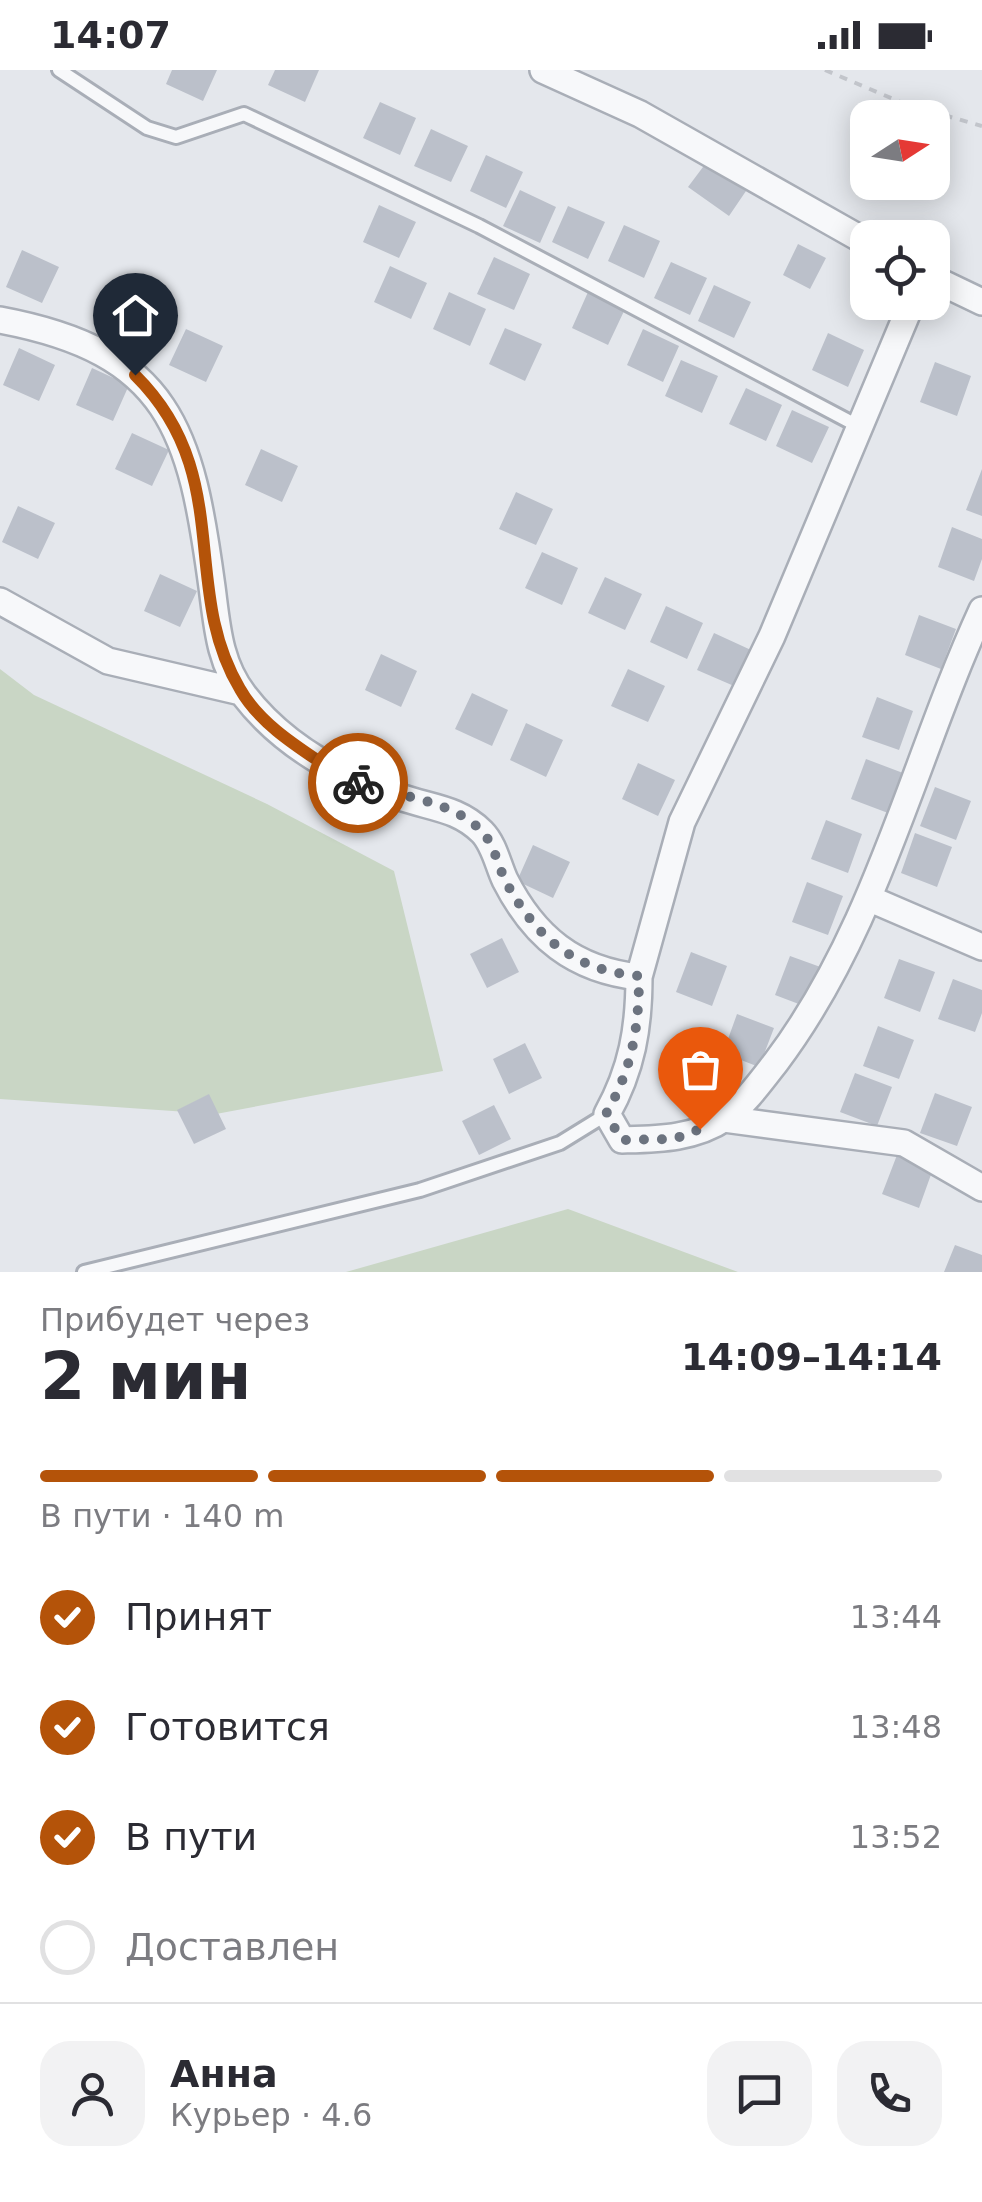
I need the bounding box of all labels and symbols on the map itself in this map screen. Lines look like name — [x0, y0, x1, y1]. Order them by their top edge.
north arrow — [850, 100, 950, 200]
pin — [93, 273, 178, 376]
courier — [308, 733, 408, 833]
pin — [658, 1027, 743, 1130]

